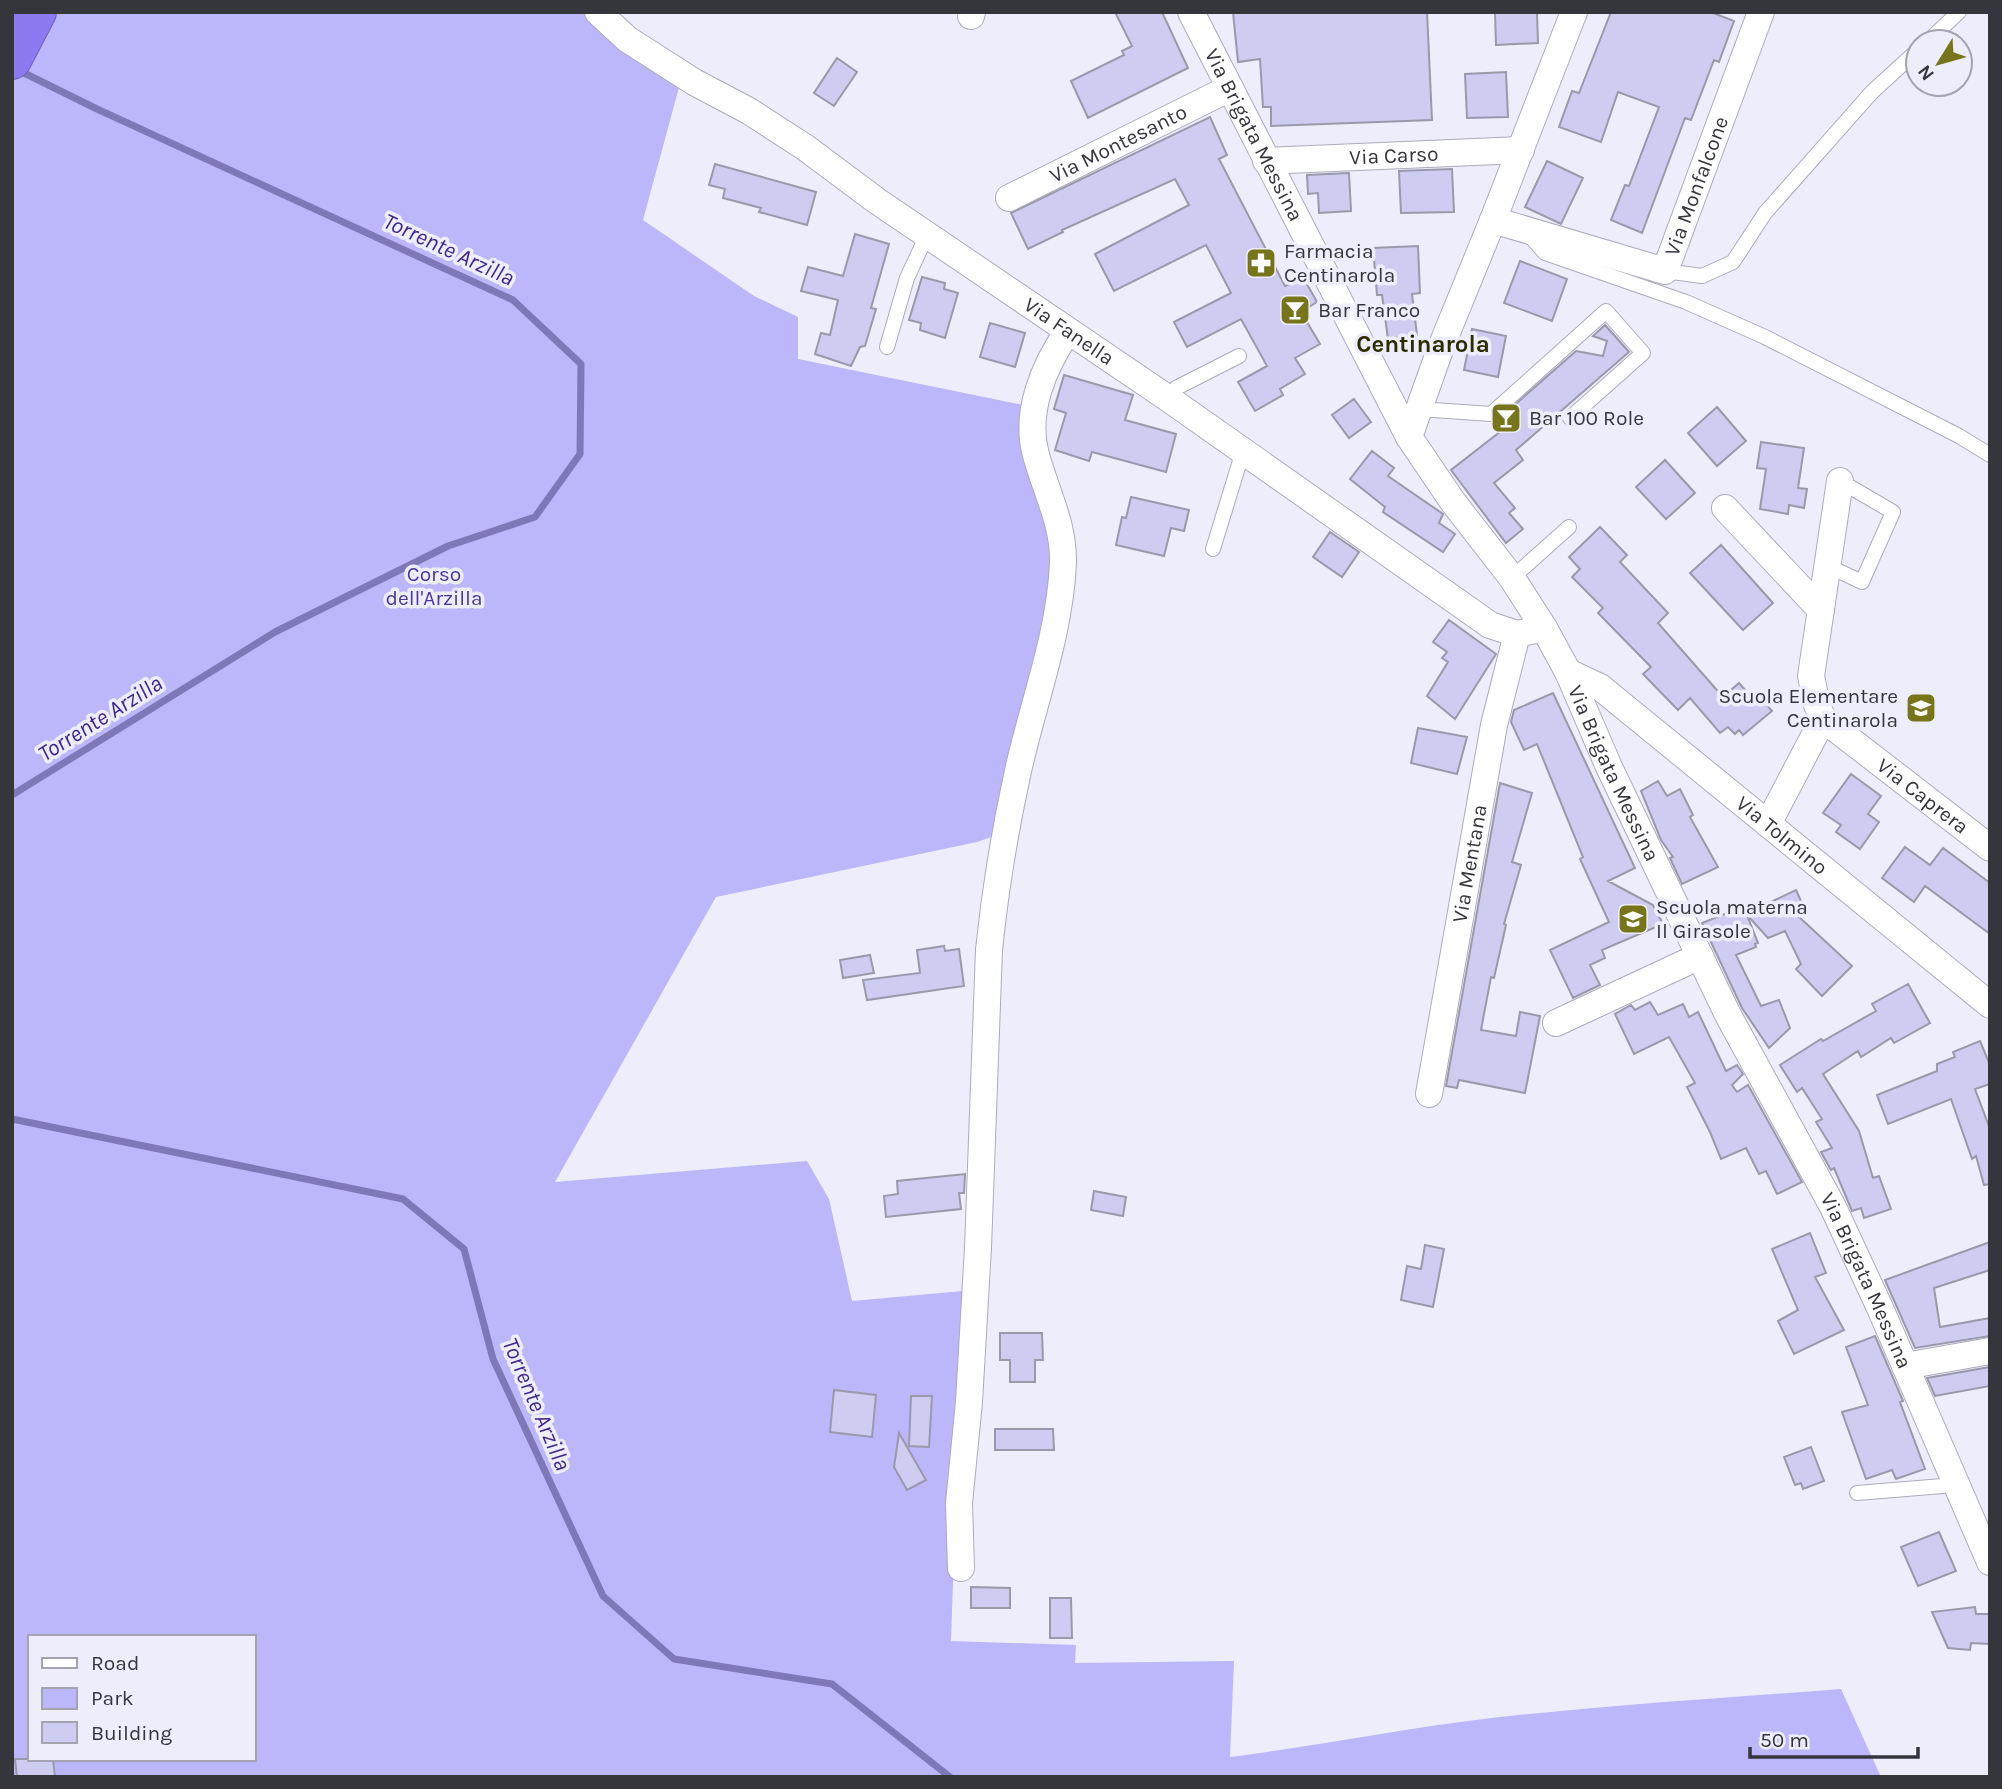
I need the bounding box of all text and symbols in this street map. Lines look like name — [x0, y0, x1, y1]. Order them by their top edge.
north arrow — [1904, 28, 1974, 98]
street label: Via Brigata Messina — [1200, 44, 1308, 225]
text: N — [1913, 61, 1939, 85]
street label: Via Montesanto — [1046, 99, 1191, 188]
street label: Via Monfalcone — [1660, 113, 1733, 259]
street label: Via Carso — [1349, 142, 1439, 169]
water label: Torrente Arzilla — [379, 207, 519, 292]
place label: Farmacia Centinarola — [1284, 239, 1395, 287]
pharmacy icon: Farmacia Centinarola — [1244, 246, 1278, 280]
street label: Via Fanella — [1019, 292, 1119, 370]
bar icon: Bar Franco — [1278, 293, 1312, 327]
place label: Bar Franco — [1318, 298, 1420, 322]
district label: Centinarola — [1356, 330, 1490, 358]
bar icon: Bar 100 Role — [1489, 401, 1523, 435]
place label: Bar 100 Role — [1529, 406, 1644, 430]
park label: Corso dell'Arzilla — [385, 562, 483, 610]
water label: Torrente Arzilla — [33, 670, 167, 767]
street label: Via Brigata Messina — [1563, 682, 1664, 865]
place label: Scuola Elementare Centinarola — [1718, 684, 1898, 732]
school or university icon: Scuola Elementare Centinarola — [1904, 691, 1938, 725]
street label: Via Caprera — [1872, 753, 1973, 839]
street label: Via Tolmino — [1731, 791, 1832, 880]
street label: Via Mentana — [1447, 803, 1492, 925]
place label: Scuola materna Il Girasole — [1656, 895, 1808, 943]
school or university icon: Scuola materna Il Girasole — [1616, 902, 1650, 936]
street label: Via Brigata Messina — [1815, 1188, 1917, 1372]
water label: Torrente Arzilla — [497, 1334, 577, 1474]
legend — [28, 1635, 256, 1761]
text: Road — [91, 1651, 139, 1675]
text: Park — [91, 1686, 134, 1710]
scale bar — [1750, 1716, 1918, 1760]
text: Building — [91, 1721, 172, 1745]
text: 50 m — [1760, 1728, 1809, 1752]

